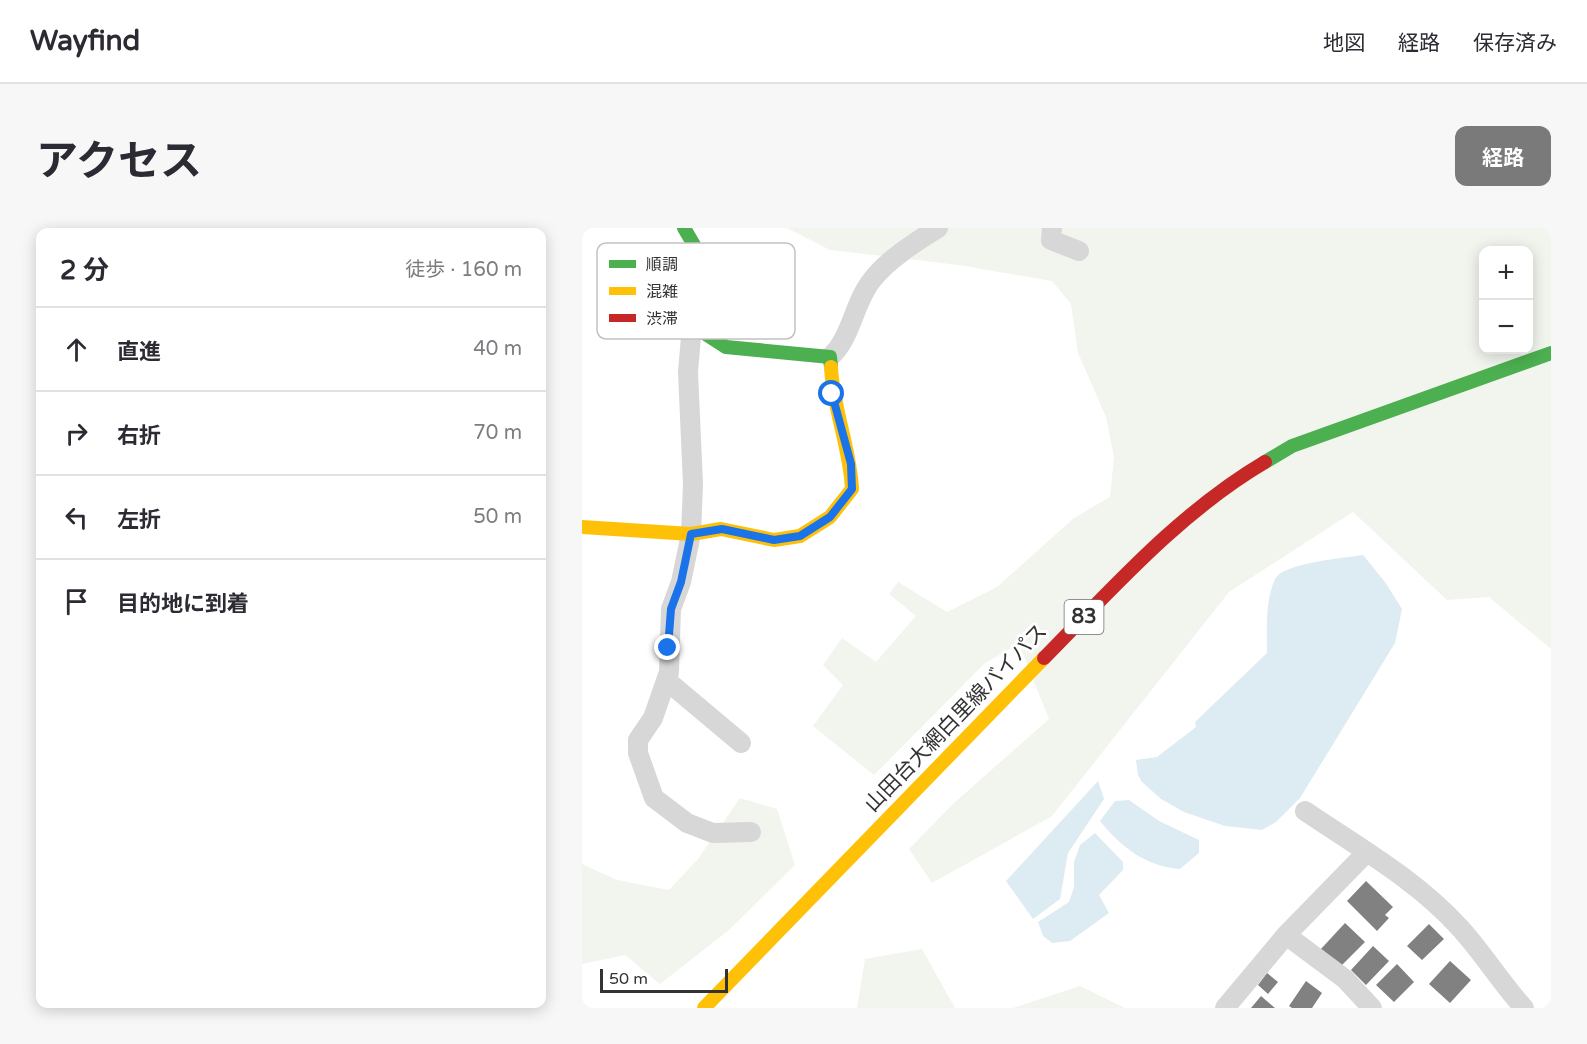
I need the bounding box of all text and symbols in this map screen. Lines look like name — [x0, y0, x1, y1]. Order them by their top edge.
text: Wayfind — [30, 24, 140, 58]
text: 地図 — [1323, 31, 1365, 56]
text: 経路 — [1398, 31, 1440, 56]
text: 保存済み — [1473, 31, 1557, 56]
button: 経路 — [1455, 126, 1551, 186]
text: アクセス — [36, 136, 202, 187]
legend — [597, 243, 795, 339]
map controls — [1479, 246, 1533, 354]
button: + — [1479, 246, 1533, 300]
text: 2 分 — [60, 255, 109, 286]
text: 順調 — [646, 255, 678, 275]
text: 徒歩 · 160 m — [405, 258, 522, 282]
text: 混雑 — [646, 282, 678, 302]
button: − — [1479, 300, 1533, 354]
text: 渋滞 — [646, 309, 678, 329]
icon: ahead — [60, 333, 93, 366]
text: 40 m — [473, 337, 522, 361]
text: 直進 — [117, 339, 161, 365]
route start — [818, 380, 844, 406]
icon: right — [60, 417, 93, 450]
text: 70 m — [473, 421, 522, 445]
text: 右折 — [117, 423, 161, 449]
icon: left — [60, 501, 93, 534]
text: 50 m — [473, 505, 522, 529]
text: 左折 — [117, 507, 161, 533]
icon: arrive — [60, 585, 93, 618]
text: 目的地に到着 — [117, 591, 249, 617]
road number: 83 — [1064, 600, 1104, 634]
street label: 山田台大網白里線バイパス — [860, 619, 1052, 817]
route end — [654, 634, 680, 660]
scale bar — [600, 966, 728, 994]
text: 50 m — [609, 969, 648, 989]

